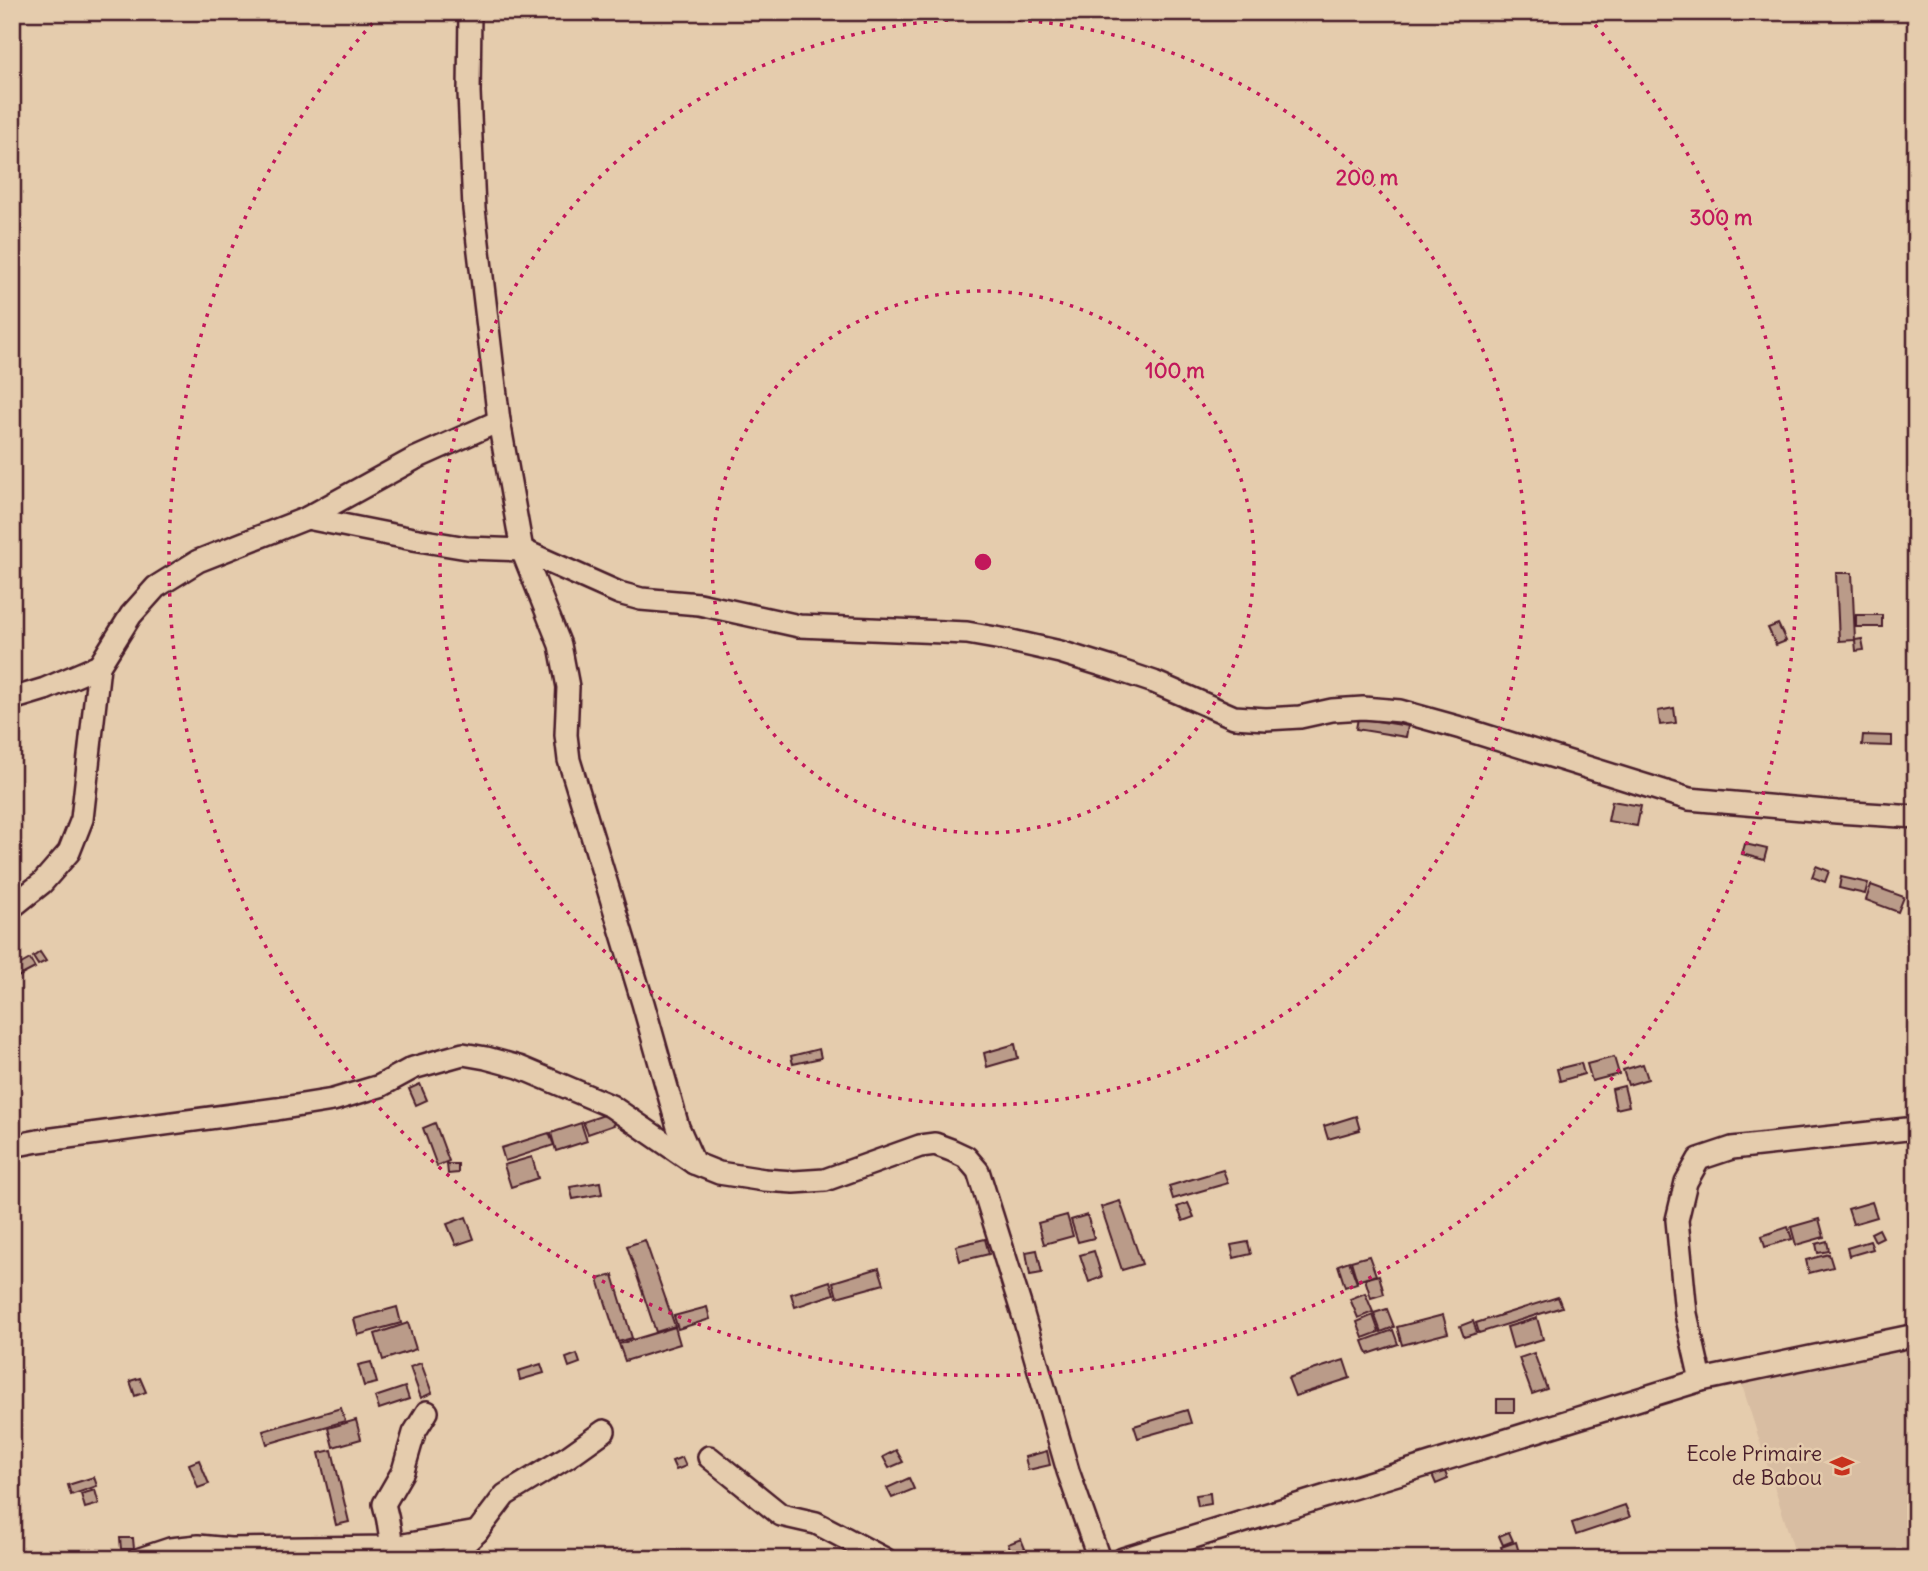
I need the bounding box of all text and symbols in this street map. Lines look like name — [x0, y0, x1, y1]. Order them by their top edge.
text: 200 m — [1336, 164, 1399, 191]
text: 300 m — [1690, 204, 1753, 231]
text: 100 m — [1145, 357, 1205, 384]
centre of rings — [971, 550, 995, 574]
place label: Ecole Primaire de Babou — [1686, 1440, 1822, 1491]
school or university icon: Ecole Primaire de Babou — [1828, 1452, 1856, 1480]

